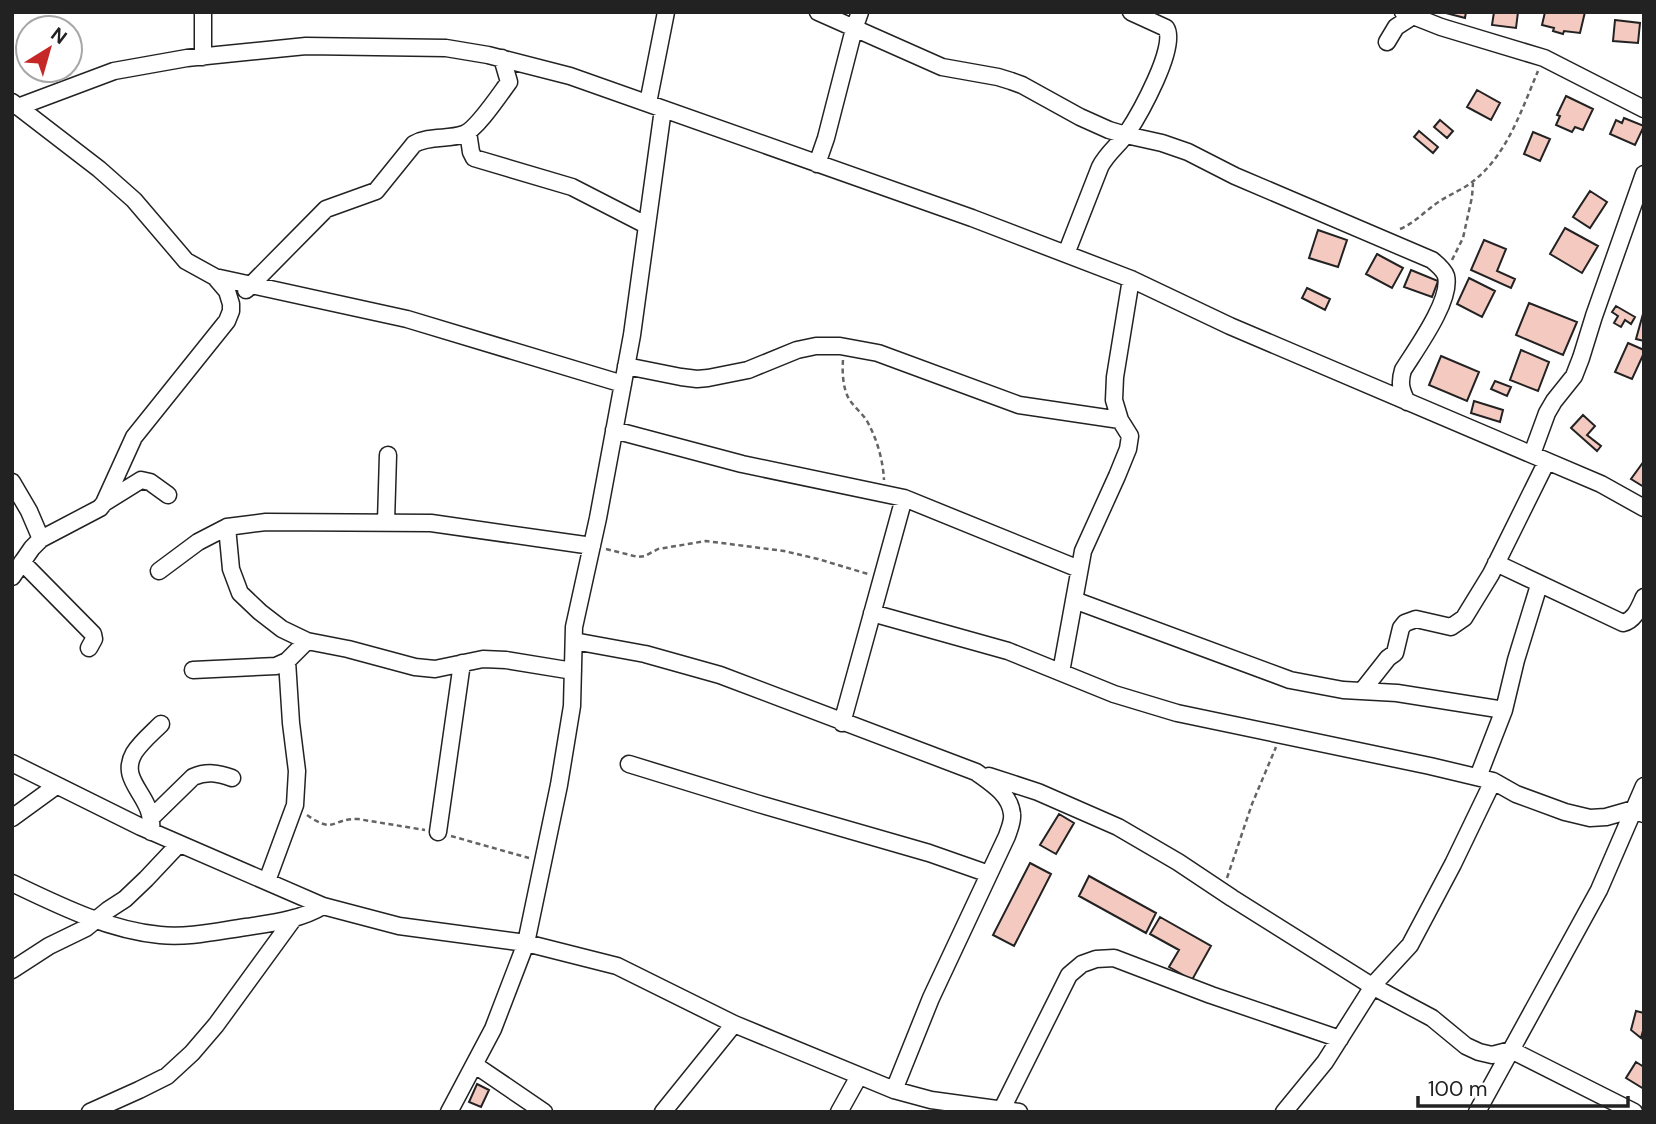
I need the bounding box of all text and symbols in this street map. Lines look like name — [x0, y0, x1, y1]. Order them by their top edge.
north arrow — [14, 14, 84, 84]
text: N — [46, 22, 72, 50]
scale bar — [1418, 1064, 1628, 1108]
text: 100 m — [1428, 1075, 1488, 1103]

